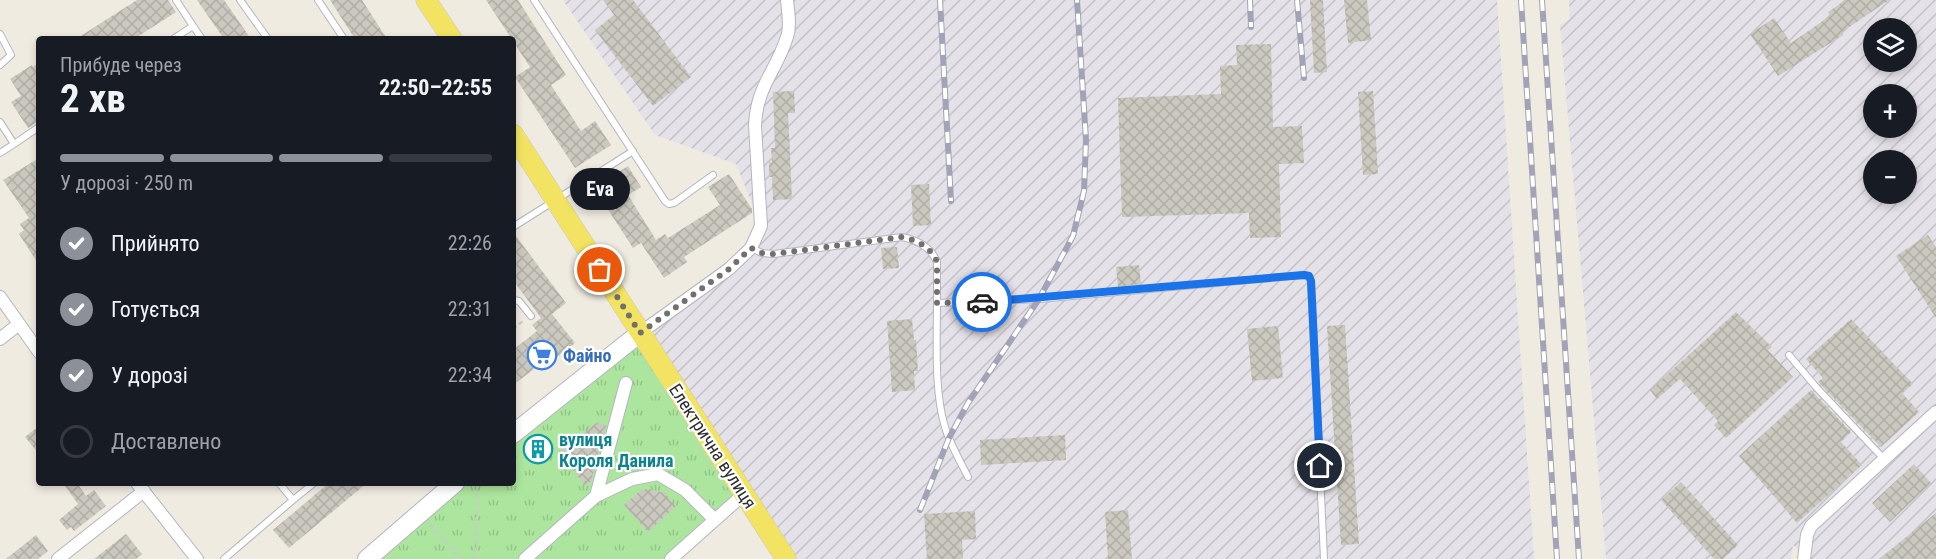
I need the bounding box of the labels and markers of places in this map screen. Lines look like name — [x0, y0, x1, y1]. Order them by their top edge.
callout: Eva — [570, 168, 630, 210]
pin — [574, 244, 625, 295]
supermarket icon: Файно — [526, 339, 558, 371]
place label: Файно — [563, 345, 611, 366]
place label: вулиця Короля Данила — [559, 429, 673, 471]
building icon: вулиця Короля Данила — [522, 433, 554, 465]
pin — [1294, 440, 1345, 491]

